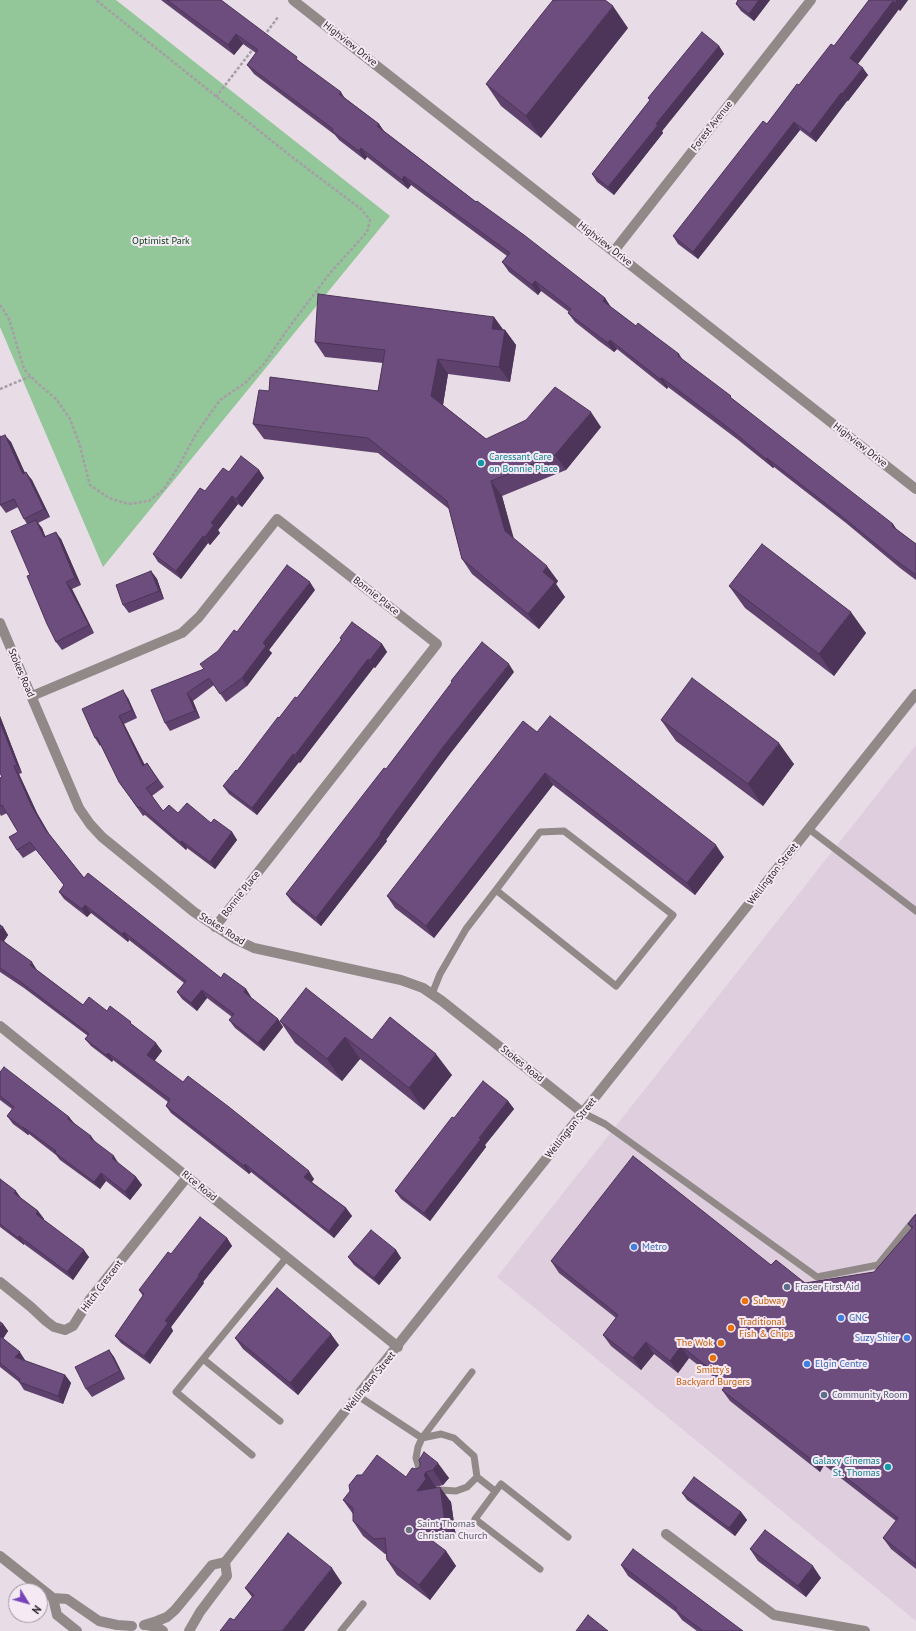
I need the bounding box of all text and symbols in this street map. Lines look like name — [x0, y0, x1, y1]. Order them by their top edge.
street label: Highview Drive — [321, 19, 379, 69]
street label: Forest Avenue — [689, 98, 735, 154]
street label: Highview Drive — [576, 219, 634, 269]
park label: Optimist Park — [132, 235, 190, 247]
street label: Highview Drive — [831, 420, 889, 470]
place label: Caressant Care on Bonnie Place — [489, 451, 558, 474]
marker: Caressant Care on Bonnie Place — [476, 458, 486, 468]
street label: Bonnie Place — [350, 574, 402, 618]
street label: Stokes Road — [5, 647, 37, 699]
street label: Wellington Street — [745, 841, 801, 907]
street label: Bonnie Place — [219, 868, 263, 920]
street label: Stokes Road — [197, 910, 247, 948]
street label: Stokes Road — [498, 1043, 546, 1085]
street label: Wellington Street — [543, 1095, 599, 1161]
street label: Rice Road — [179, 1168, 219, 1204]
place label: Metro — [642, 1241, 667, 1253]
marker: Metro — [629, 1242, 639, 1252]
street label: Hitch Crescent — [79, 1258, 125, 1314]
place label: Fraser First Aid — [795, 1281, 859, 1293]
marker: Fraser First Aid — [782, 1282, 792, 1292]
place label: Subway — [753, 1295, 786, 1307]
marker: Subway — [740, 1296, 750, 1306]
place label: GNC — [849, 1312, 868, 1324]
marker: GNC — [836, 1313, 846, 1323]
place label: Traditional Fish & Chips — [739, 1316, 793, 1340]
marker: Traditional Fish & Chips — [726, 1323, 736, 1333]
place label: Suzy Shier — [855, 1332, 899, 1344]
marker: Suzy Shier — [902, 1333, 912, 1343]
place label: The Wok — [676, 1337, 713, 1349]
marker: The Wok — [716, 1338, 726, 1348]
street label: Wellington Street — [342, 1349, 398, 1415]
marker: Smitty's Backyard Burgers — [708, 1353, 718, 1363]
place label: Elgin Centre — [815, 1358, 867, 1370]
marker: Elgin Centre — [802, 1359, 812, 1369]
place label: Smitty's Backyard Burgers — [676, 1364, 750, 1388]
place label: Community Room — [832, 1389, 908, 1401]
marker: Community Room — [819, 1390, 829, 1400]
place label: Galaxy Cinemas St. Thomas — [812, 1455, 880, 1478]
marker: Galaxy Cinemas St. Thomas — [883, 1462, 893, 1472]
place label: Saint Thomas Christian Church — [417, 1518, 488, 1542]
marker: Saint Thomas Christian Church — [404, 1525, 414, 1535]
north arrow — [8, 1583, 48, 1623]
text: N — [29, 1603, 45, 1617]

